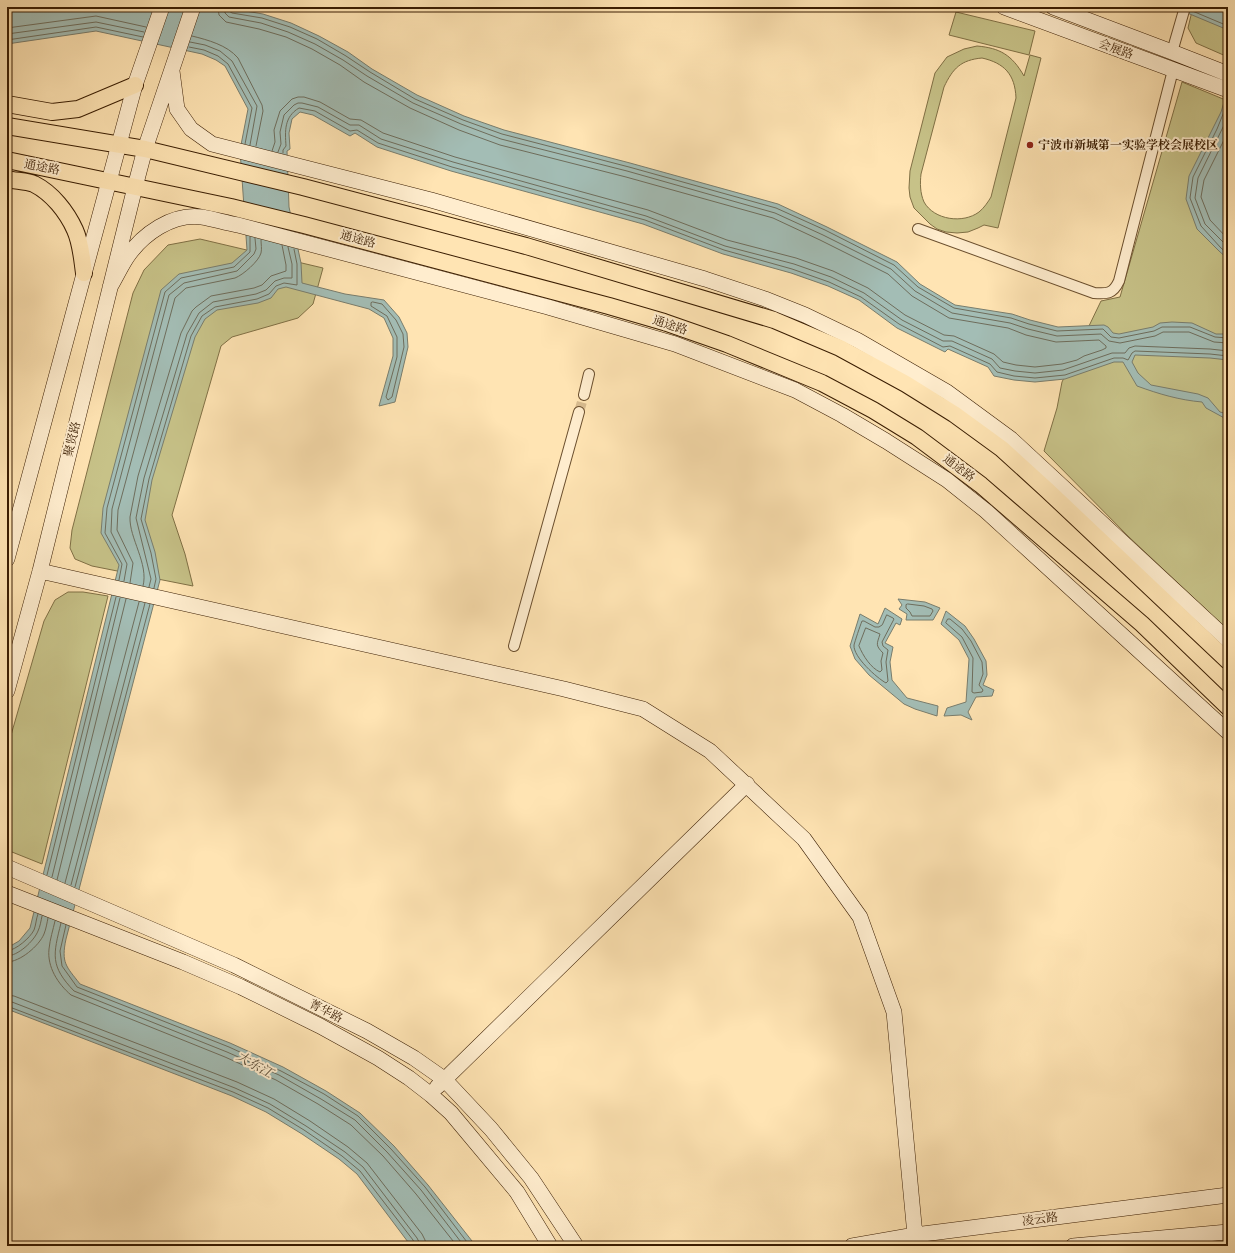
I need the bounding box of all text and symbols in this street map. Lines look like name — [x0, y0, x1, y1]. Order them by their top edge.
street label: 会展路 — [1096, 36, 1135, 63]
place label: 宁波市新城第一实验学校会展校区 — [1038, 138, 1218, 153]
marker: 宁波市新城第一实验学校会展校区 — [1025, 140, 1035, 150]
street label: 通途路 — [23, 157, 61, 178]
street label: 通途路 — [339, 228, 377, 251]
street label: 通途路 — [650, 313, 689, 338]
street label: 聚贤路 — [61, 420, 84, 458]
street label: 通途路 — [940, 452, 978, 485]
street label: 菁华路 — [306, 997, 345, 1026]
water label: 大东江 — [233, 1048, 277, 1083]
street label: 凌云路 — [1021, 1210, 1059, 1229]

